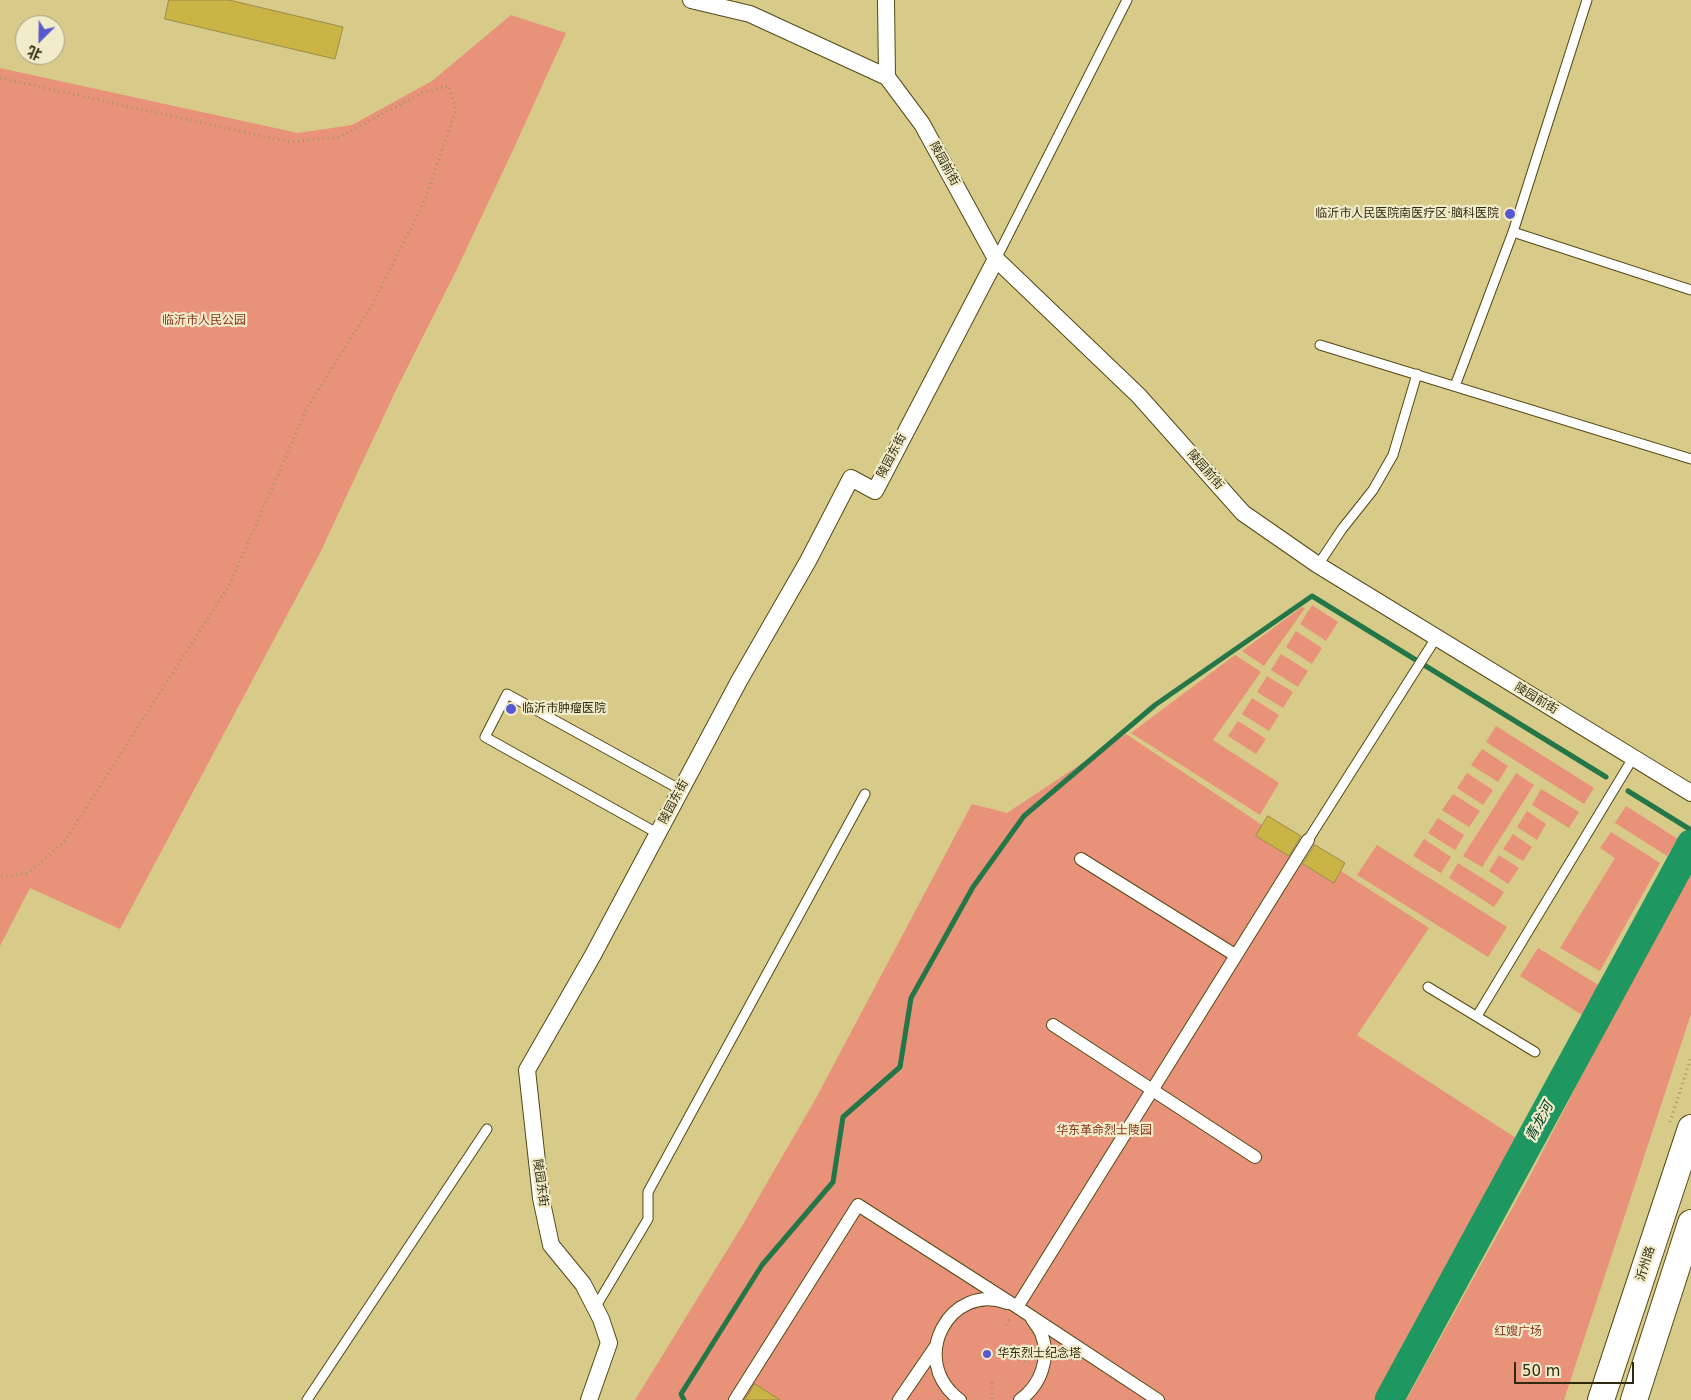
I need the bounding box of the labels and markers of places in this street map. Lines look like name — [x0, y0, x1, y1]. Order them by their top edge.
place label: 临沂市人民医院南医疗区·脑科医院 — [1315, 207, 1499, 221]
marker: 临沂市人民医院南医疗区·脑科医院 — [1503, 207, 1517, 221]
marker: 临沂市肿瘤医院 — [504, 702, 518, 716]
place label: 临沂市肿瘤医院 — [522, 702, 606, 716]
place label: 华东烈士纪念塔 — [997, 1347, 1081, 1361]
marker: 华东烈士纪念塔 — [981, 1348, 993, 1360]

